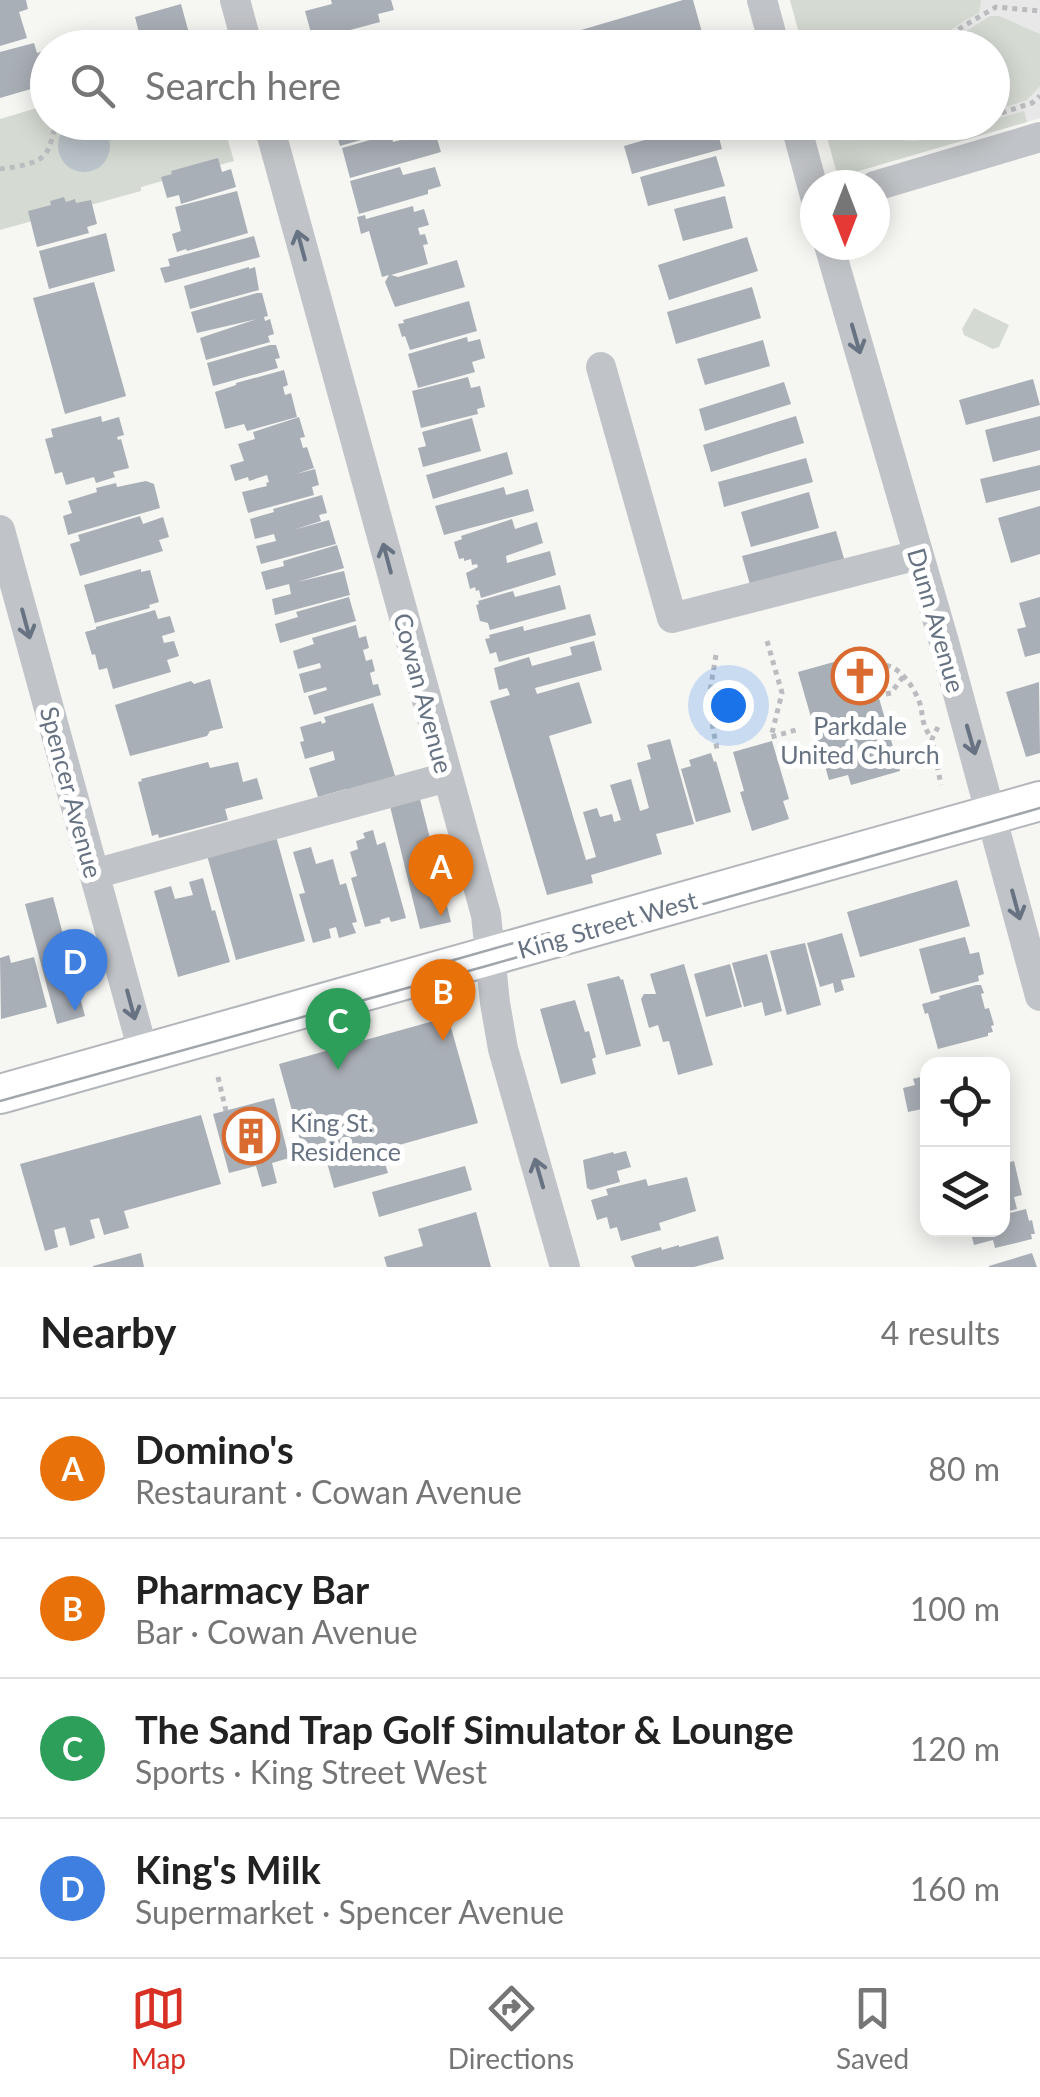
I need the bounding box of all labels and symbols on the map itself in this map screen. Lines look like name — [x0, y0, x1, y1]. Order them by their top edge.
north arrow — [800, 170, 890, 260]
one-way arrow — [291, 230, 310, 261]
one-way arrow — [847, 323, 866, 354]
one-way arrow — [377, 543, 396, 575]
street label: Dunn Avenue — [902, 544, 972, 696]
one-way arrow — [17, 608, 36, 639]
street label: Cowan Avenue — [388, 610, 460, 776]
church icon: Parkdale United Church — [830, 646, 890, 706]
your location — [703, 680, 754, 731]
street label: Spencer Avenue — [35, 703, 109, 881]
place label: Parkdale United Church — [780, 710, 940, 769]
one-way arrow — [963, 724, 982, 755]
pin: A — [408, 834, 474, 916]
street label: King Street West — [514, 884, 700, 964]
one-way arrow — [1007, 889, 1026, 920]
pin: D — [42, 928, 108, 1011]
pin: B — [410, 958, 476, 1041]
pin: C — [306, 988, 370, 1070]
one-way arrow — [123, 989, 142, 1020]
building icon: King St. Residence — [221, 1106, 281, 1166]
place label: King St. Residence — [290, 1107, 401, 1166]
one-way arrow — [528, 1158, 547, 1189]

